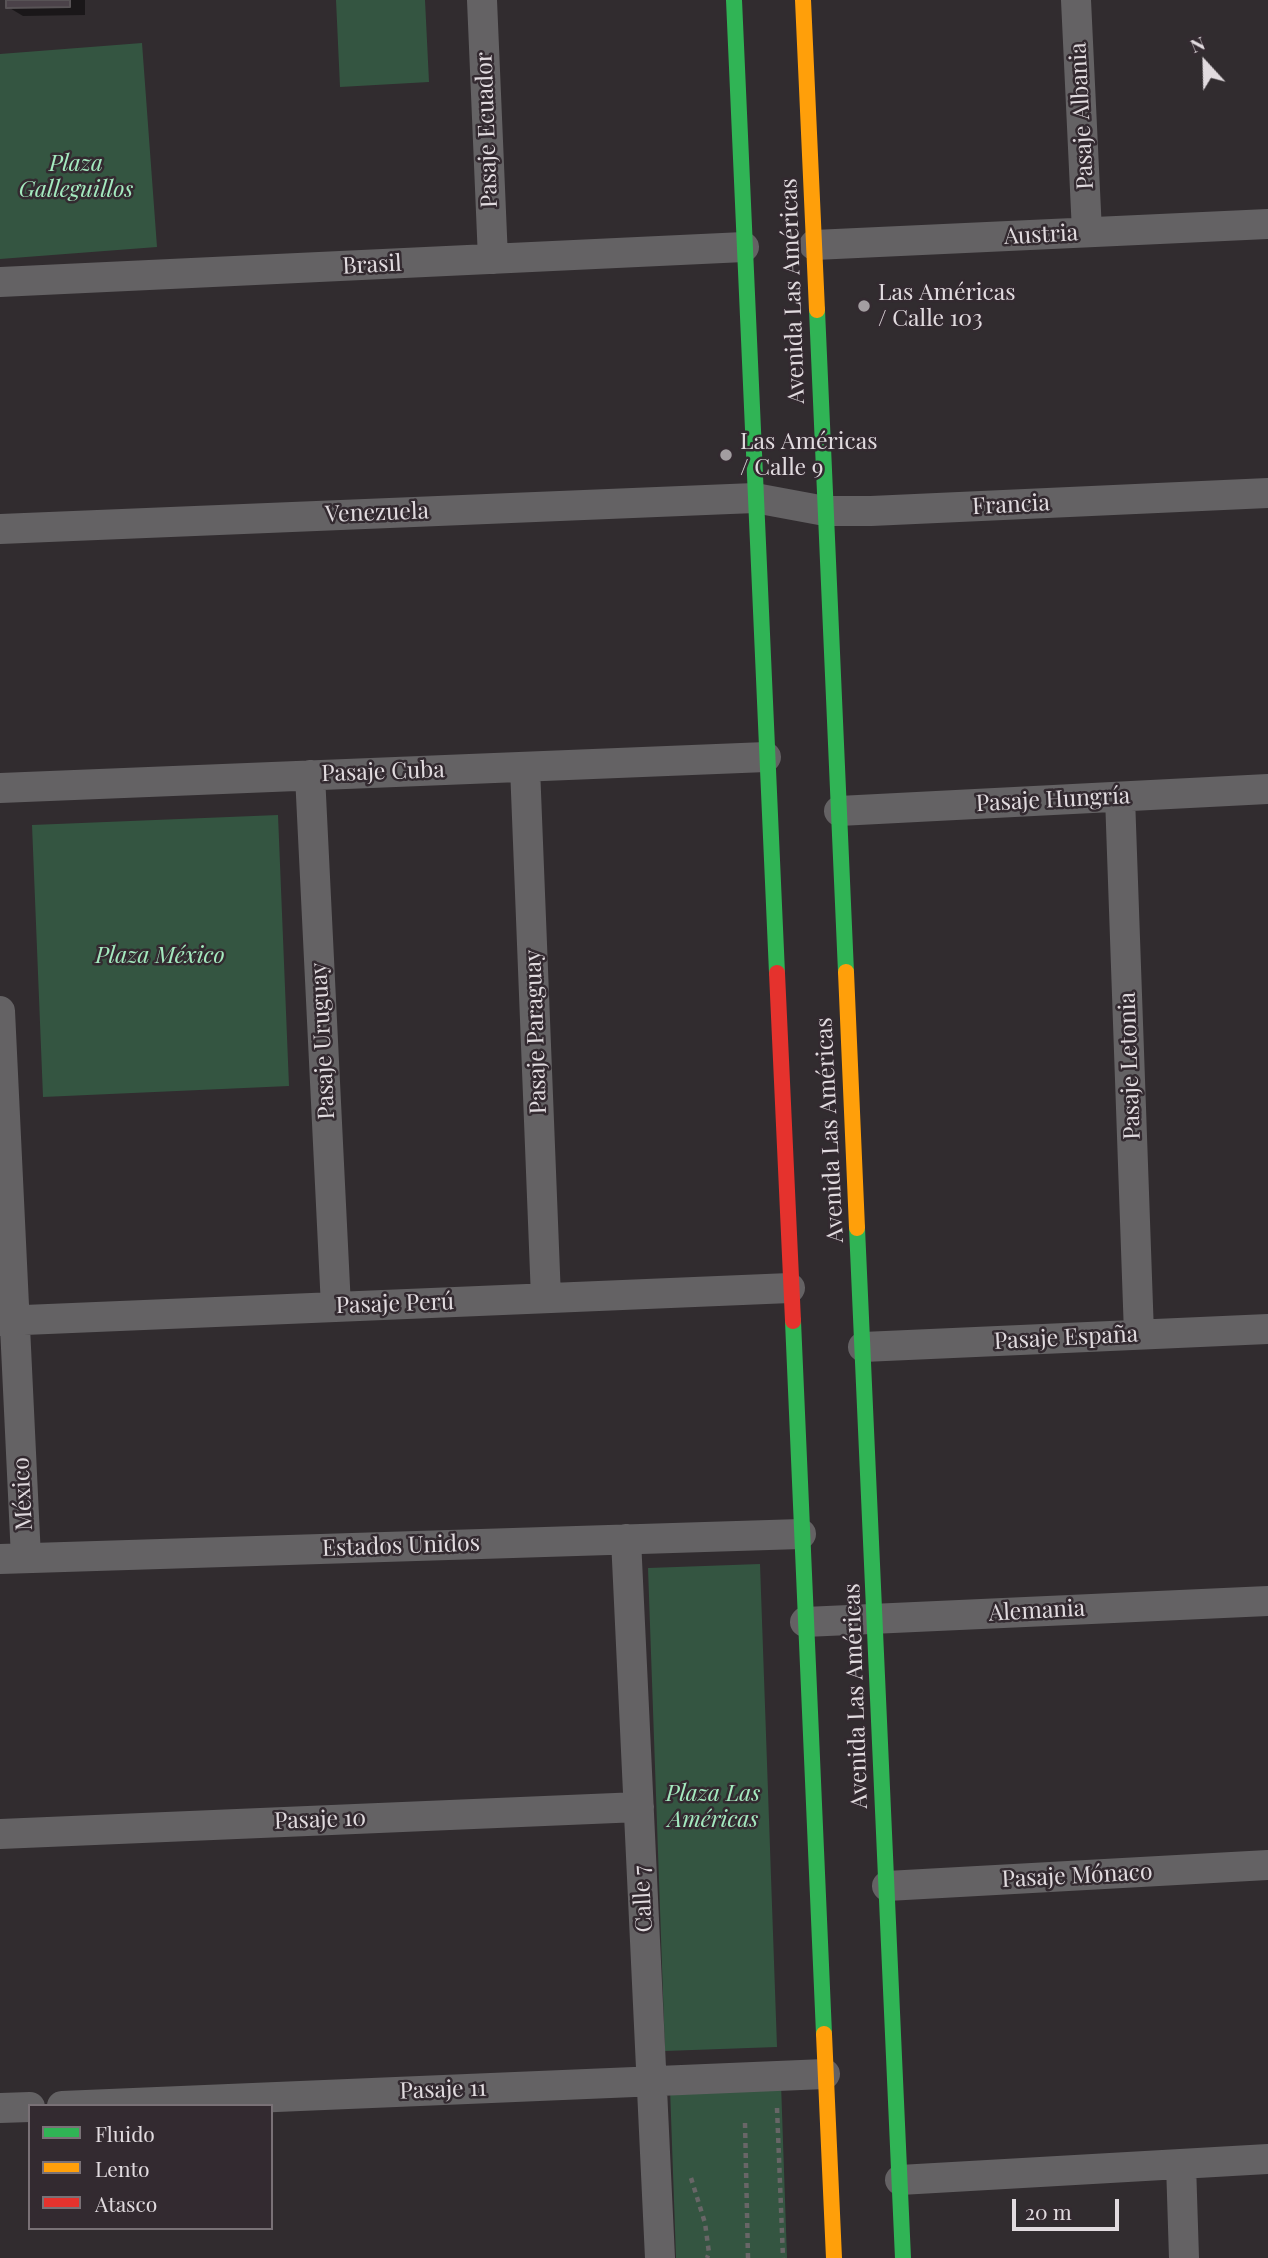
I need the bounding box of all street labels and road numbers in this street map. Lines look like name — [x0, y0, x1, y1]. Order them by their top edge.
street label: Pasaje Albania — [1064, 42, 1100, 190]
street label: Pasaje Ecuador — [470, 51, 504, 209]
street label: Avenida Las Américas — [775, 178, 811, 404]
street label: Austria — [1003, 219, 1079, 251]
street label: Brasil — [342, 250, 402, 280]
street label: Francia — [971, 489, 1051, 521]
street label: Venezuela — [325, 497, 429, 529]
street label: Pasaje Cuba — [321, 756, 445, 788]
street label: Pasaje Hungría — [975, 782, 1131, 818]
street label: Pasaje Paraguay — [519, 949, 553, 1115]
street label: Pasaje Uruguay — [305, 962, 341, 1120]
street label: Pasaje Letonia — [1114, 992, 1146, 1140]
street label: Avenida Las Américas — [810, 1017, 850, 1243]
street label: Pasaje Perú — [335, 1288, 455, 1320]
street label: Pasaje España — [993, 1320, 1139, 1356]
street label: México — [7, 1457, 39, 1531]
street label: Estados Unidos — [322, 1529, 480, 1563]
street label: Avenida Las Américas — [838, 1583, 874, 1809]
street label: Alemania — [988, 1595, 1086, 1627]
street label: Pasaje 10 — [273, 1805, 367, 1835]
street label: Pasaje Mónaco — [1001, 1858, 1153, 1894]
street label: Calle 7 — [627, 1865, 659, 1933]
street label: Pasaje 11 — [399, 2075, 487, 2105]

